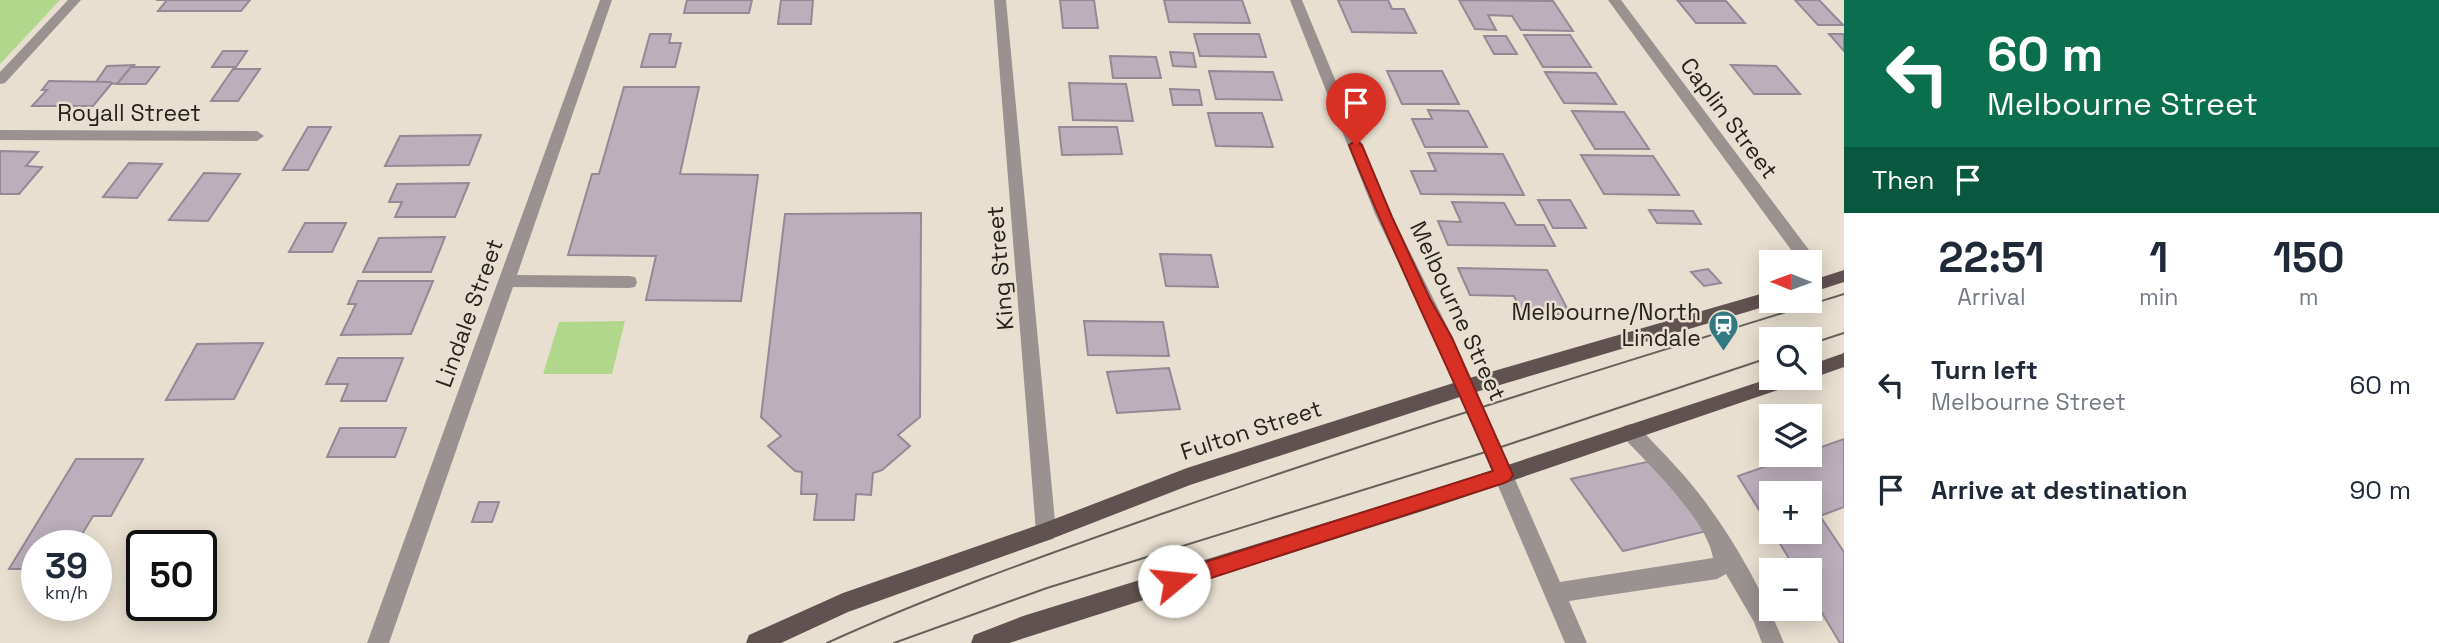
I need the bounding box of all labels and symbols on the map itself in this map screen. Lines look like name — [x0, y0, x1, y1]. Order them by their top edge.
street label: Caplin Street — [1674, 51, 1784, 185]
pin — [1326, 73, 1386, 145]
street label: Royall Street — [57, 98, 201, 128]
street label: King Street — [980, 205, 1020, 331]
street label: Melbourne Street — [1403, 216, 1513, 406]
street label: Lindale Street — [428, 235, 510, 391]
north arrow — [1759, 250, 1822, 313]
place label: Melbourne/North Lindale — [1511, 297, 1701, 353]
station icon: Melbourne/North Lindale — [1707, 308, 1741, 352]
street label: Fulton Street — [1177, 393, 1325, 467]
speed limit sign: 50 — [126, 530, 217, 621]
position arrow — [1137, 544, 1211, 618]

